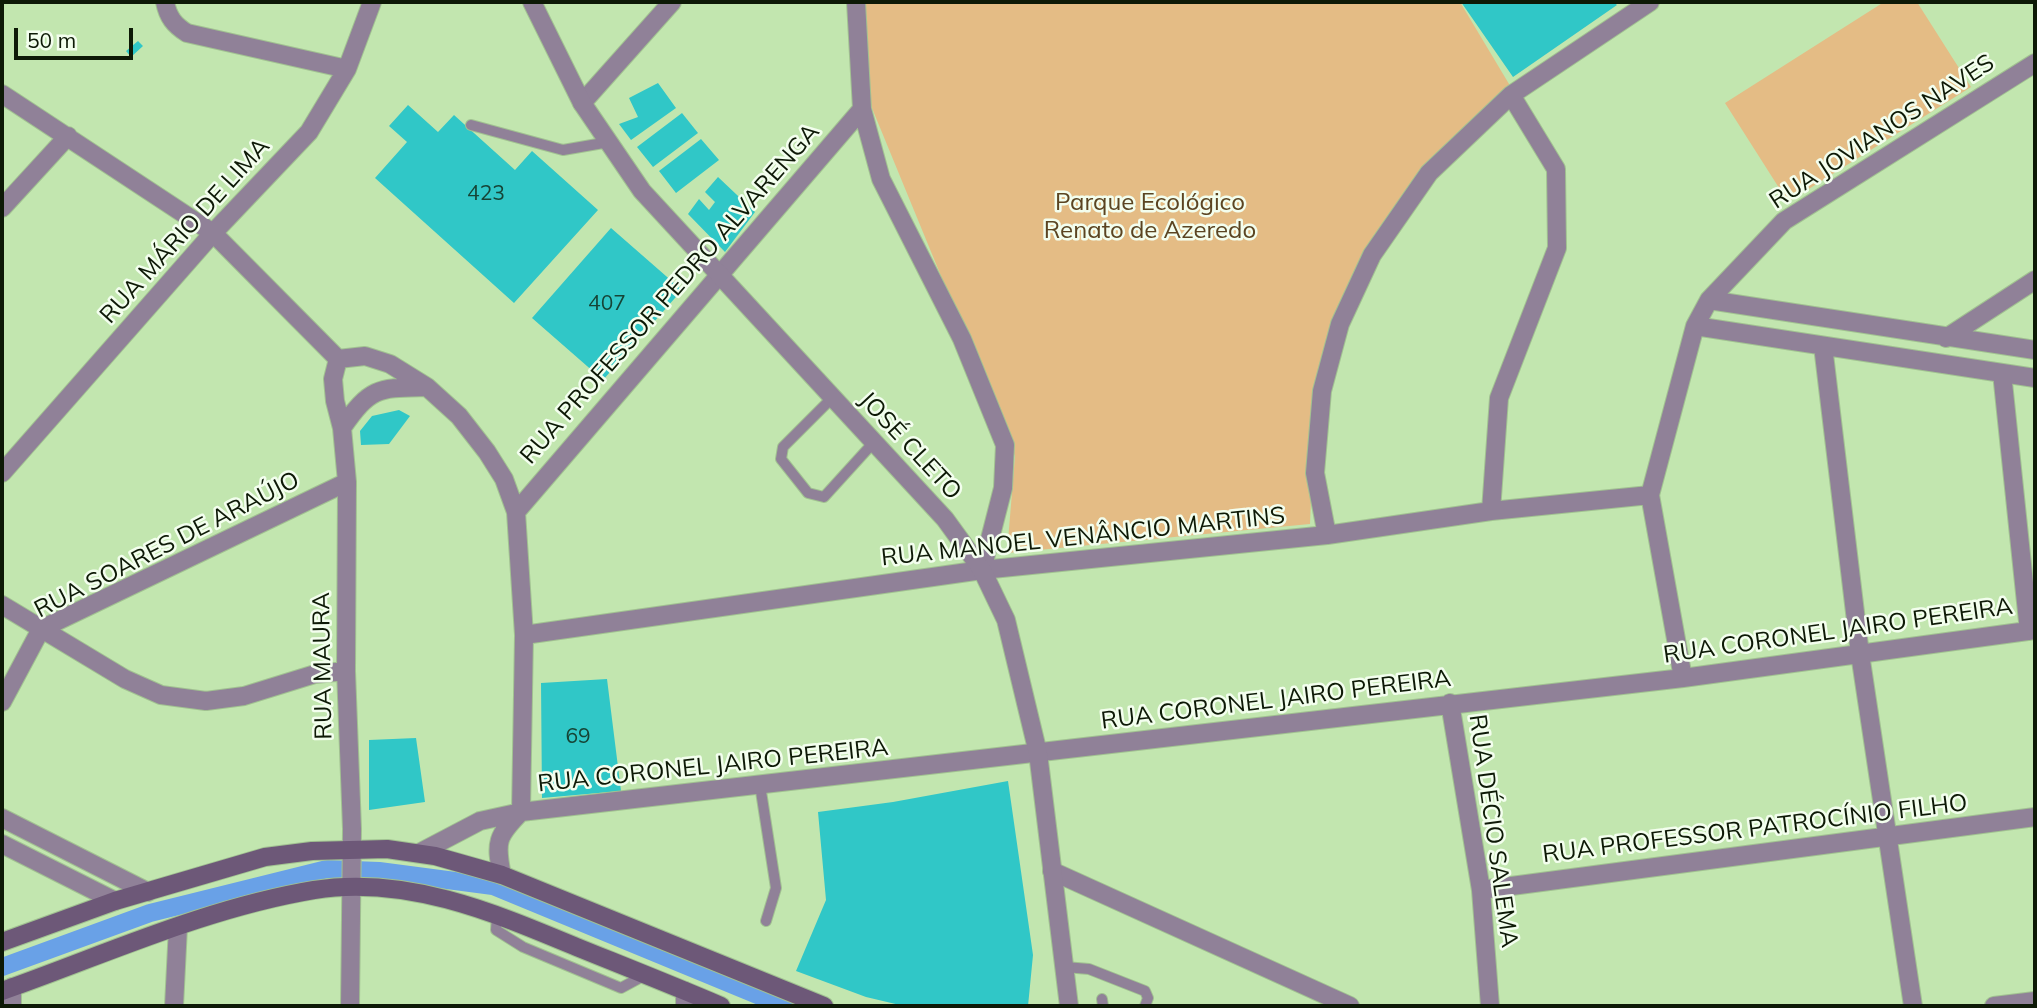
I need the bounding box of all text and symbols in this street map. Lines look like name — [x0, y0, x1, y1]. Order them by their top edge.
scale bar — [18, 14, 136, 58]
text: 50 m — [27, 27, 76, 53]
street label: RUA JOVIANOS NAVES — [1764, 49, 2000, 215]
street label: RUA PROFESSOR PEDRO ALVARENGA — [514, 118, 826, 470]
street label: RUA MÁRIO DE LIMA — [94, 132, 276, 330]
house number: 423 — [467, 181, 505, 207]
park label: Parque Ecológico Renato de Azeredo — [1044, 189, 1256, 245]
house number: 407 — [588, 291, 626, 317]
street label: JOSÉ CLETO — [853, 386, 967, 506]
street label: RUA SOARES DE ARAÚJO — [30, 466, 304, 624]
street label: RUA MANOEL VENÂNCIO MARTINS — [880, 501, 1286, 573]
street label: RUA MAURA — [307, 592, 339, 740]
street label: RUA CORONEL JAIRO PEREIRA — [1662, 592, 2014, 670]
street label: RUA CORONEL JAIRO PEREIRA — [1099, 664, 1453, 736]
street label: RUA DÉCIO SALEMA — [1462, 713, 1524, 949]
house number: 69 — [565, 724, 591, 750]
street label: RUA CORONEL JAIRO PEREIRA — [536, 733, 890, 799]
street label: RUA PROFESSOR PATROCÍNIO FILHO — [1541, 789, 1969, 869]

